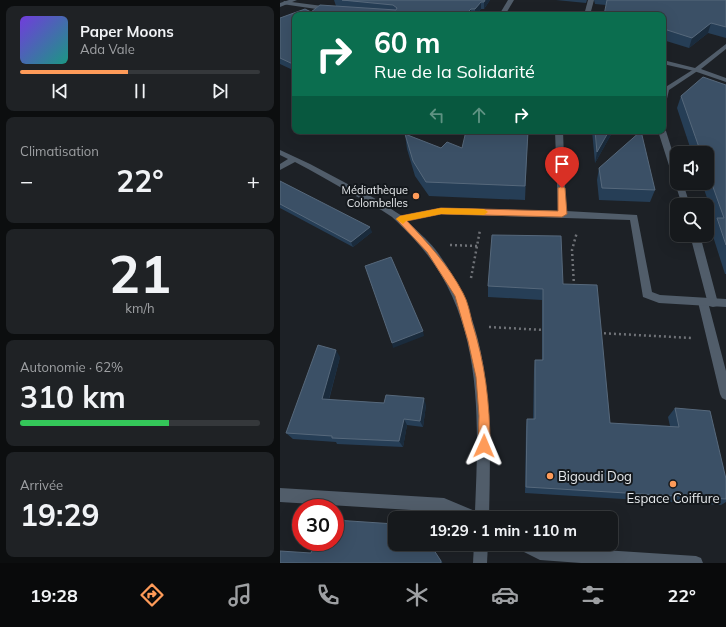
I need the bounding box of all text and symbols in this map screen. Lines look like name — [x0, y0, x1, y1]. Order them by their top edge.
text: Paper Moons — [80, 22, 174, 41]
text: 60 m — [374, 25, 440, 60]
icon: right — [308, 28, 360, 80]
text: Ada Vale — [80, 41, 135, 57]
text: Rue de la Solidarité — [374, 60, 535, 83]
icon: previous — [49, 80, 71, 102]
icon: pause — [129, 80, 151, 102]
icon: next — [209, 80, 231, 102]
icon: left — [426, 104, 448, 126]
icon: ahead — [468, 104, 490, 126]
icon: right — [510, 104, 532, 126]
text: Climatisation — [20, 143, 99, 159]
map controls — [670, 146, 714, 242]
button: sound — [670, 146, 714, 190]
pin — [545, 147, 579, 188]
icon: arrive — [551, 153, 573, 175]
text: 22° — [116, 162, 164, 200]
text: − — [20, 167, 33, 195]
text: + — [247, 167, 260, 195]
place label: Médiathèque Colombelles — [342, 183, 408, 210]
marker: Médiathèque Colombelles — [411, 191, 421, 201]
button: search — [670, 198, 714, 242]
text: 21 — [109, 241, 171, 306]
text: km/h — [125, 300, 155, 316]
text: Autonomie · 62% — [20, 359, 123, 375]
text: 310 km — [20, 378, 126, 416]
position arrow — [463, 425, 505, 467]
place label: Bigoudi Dog — [558, 468, 632, 484]
marker: Bigoudi Dog — [545, 471, 555, 481]
text: Arrivée — [20, 477, 63, 493]
marker: Espace Coiffure — [668, 479, 678, 489]
place label: Espace Coiffure — [626, 490, 720, 506]
text: 19:29 — [20, 496, 99, 534]
speed limit sign: 30 — [292, 499, 344, 551]
text: 19:29 · 1 min · 110 m — [429, 521, 577, 540]
icon: directions — [138, 581, 166, 609]
icon: music — [226, 581, 254, 609]
icon: phone — [314, 581, 342, 609]
icon: climate — [403, 581, 431, 609]
icon: car — [491, 581, 519, 609]
icon: filters — [579, 581, 607, 609]
text: 19:28 — [30, 584, 78, 607]
text: 22° — [667, 584, 696, 607]

